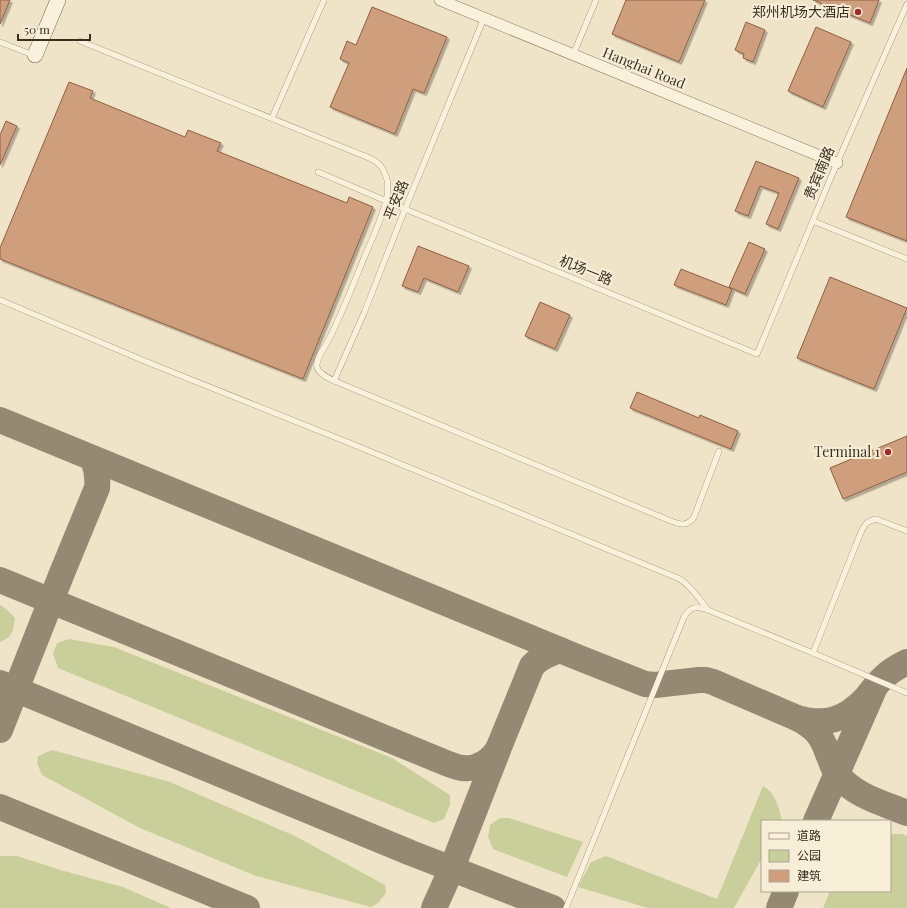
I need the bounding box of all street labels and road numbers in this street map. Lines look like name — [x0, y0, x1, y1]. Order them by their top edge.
street label: Hanghai Road — [600, 42, 688, 93]
street label: 贵宾南路 — [799, 143, 838, 202]
street label: 平安路 — [379, 177, 412, 223]
street label: 机场一路 — [557, 250, 616, 289]

